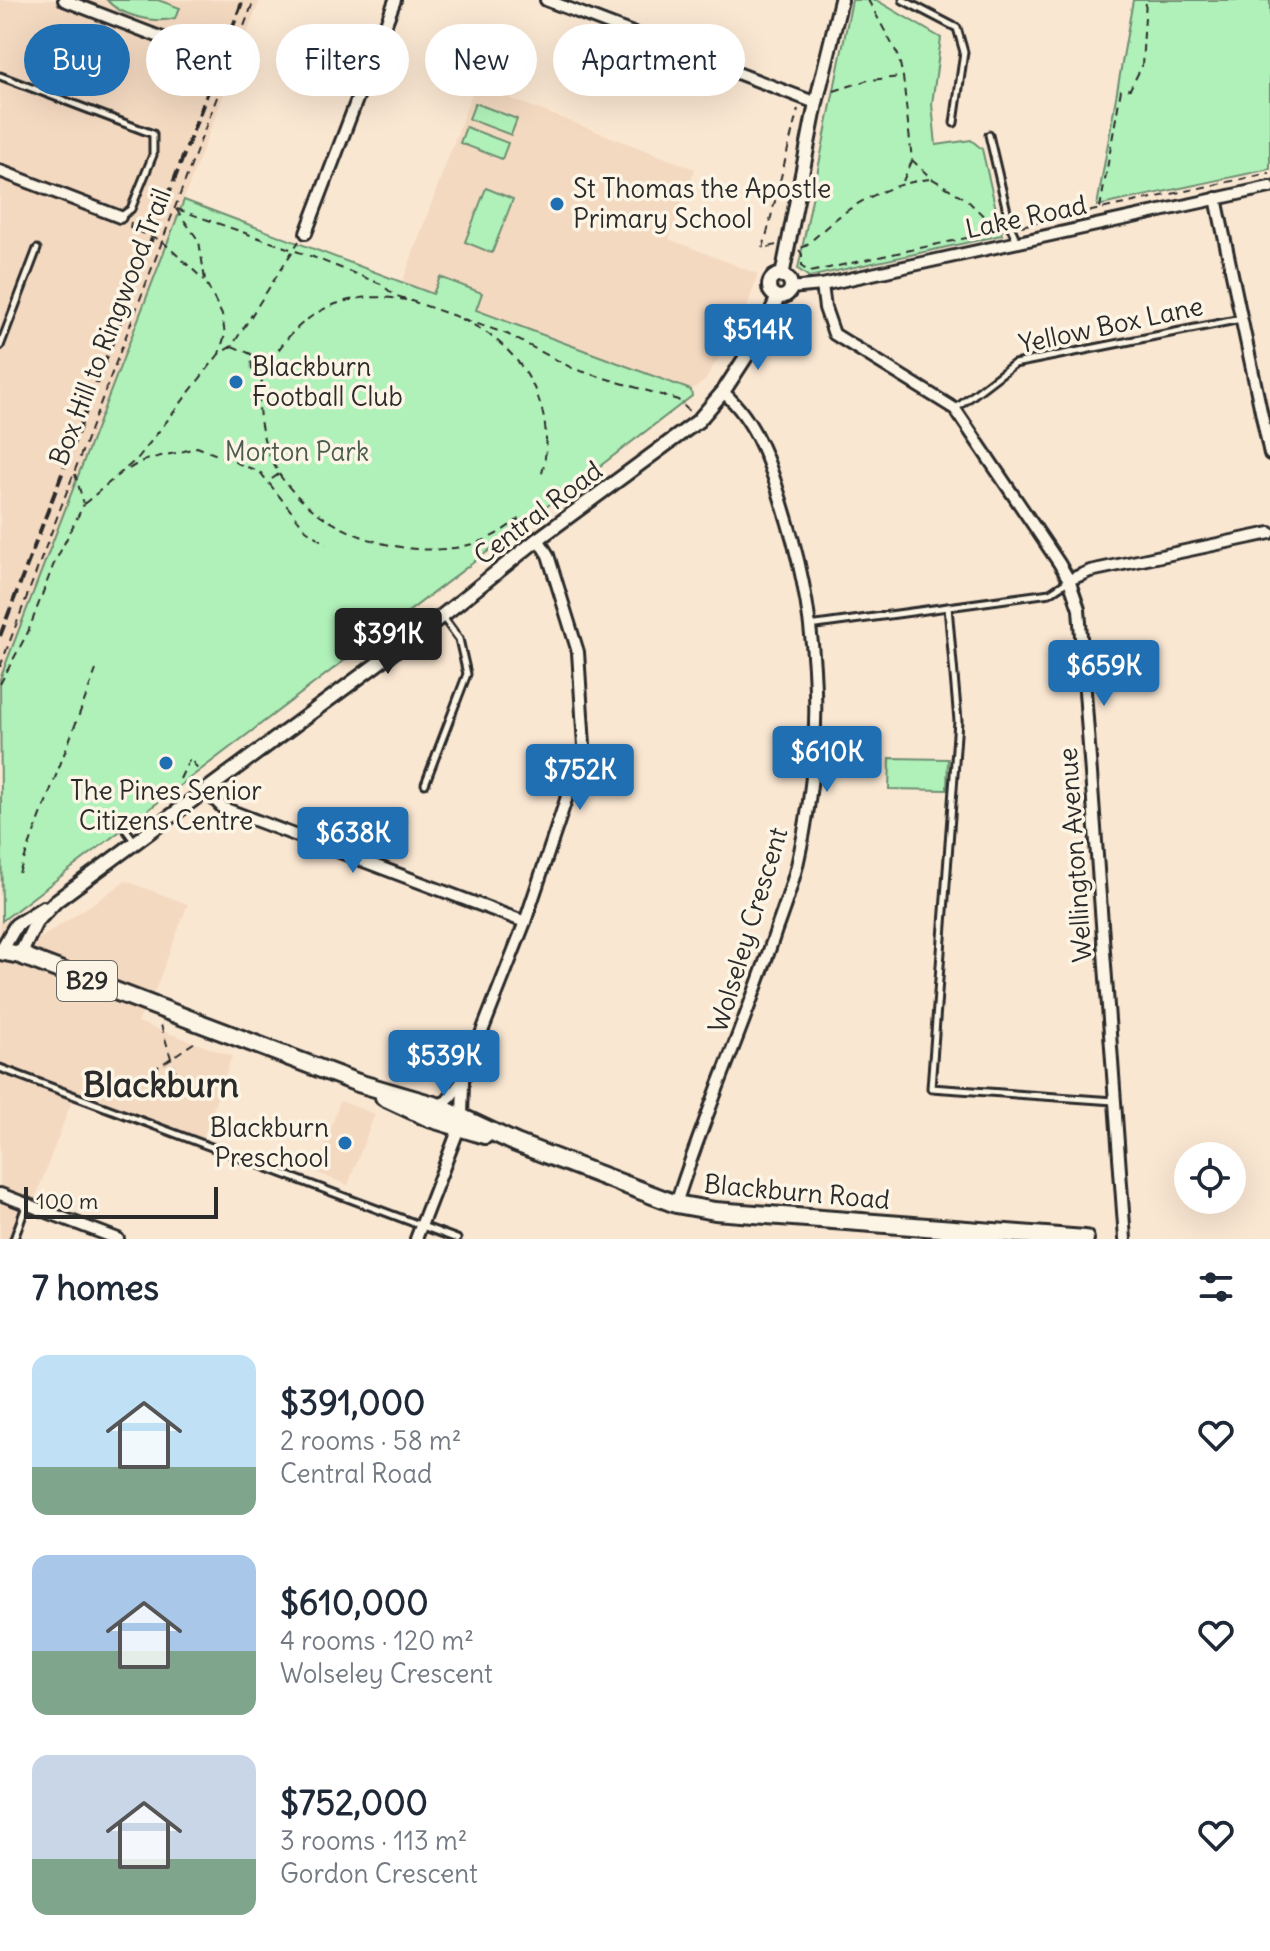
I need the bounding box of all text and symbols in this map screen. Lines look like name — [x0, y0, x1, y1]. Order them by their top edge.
chip: Buy — [24, 24, 130, 96]
chip: Rent — [146, 24, 260, 96]
chip: Filters — [276, 24, 409, 96]
chip: New — [425, 24, 537, 96]
chip: Apartment — [553, 24, 745, 96]
place label: St Thomas the Apostle Primary School — [573, 172, 831, 235]
street label: Box Hill to Ringwood Trail — [41, 184, 178, 470]
street label: Lake Road — [962, 188, 1090, 245]
marker: St Thomas the Apostle Primary School — [548, 195, 566, 213]
street label: Yellow Box Lane — [1016, 289, 1206, 360]
pin: $514K — [702, 304, 814, 372]
text: $514K — [723, 313, 793, 346]
place label: Blackburn Football Club — [252, 350, 403, 413]
marker: Blackburn Football Club — [227, 373, 245, 391]
park label: Morton Park — [225, 435, 369, 468]
street label: Central Road — [467, 454, 608, 572]
pin: $391K — [332, 608, 444, 676]
text: $391K — [353, 617, 423, 650]
pin: $659K — [1048, 640, 1160, 708]
text: $659K — [1066, 649, 1142, 682]
pin: $610K — [771, 726, 883, 794]
text: $610K — [791, 735, 863, 768]
pin: $752K — [524, 744, 636, 812]
street label: Wellington Avenue — [1051, 746, 1098, 964]
text: $752K — [544, 753, 616, 786]
marker: The Pines Senior Citizens Centre — [157, 754, 175, 772]
place label: The Pines Senior Citizens Centre — [70, 774, 262, 837]
pin: $638K — [297, 807, 409, 875]
text: $638K — [315, 816, 391, 849]
street label: Wolseley Crescent — [701, 823, 794, 1036]
road number: B29 — [57, 961, 117, 1001]
pin: $539K — [388, 1030, 500, 1098]
text: $539K — [406, 1039, 482, 1072]
district label: Blackburn — [83, 1063, 239, 1106]
place label: Blackburn Preschool — [210, 1111, 329, 1174]
marker: Blackburn Preschool — [336, 1134, 354, 1152]
map controls — [1174, 1142, 1246, 1214]
button: locate — [1174, 1142, 1246, 1214]
street label: Blackburn Road — [703, 1167, 891, 1216]
scale bar — [24, 1183, 218, 1219]
text: 100 m — [36, 1187, 98, 1215]
icon: filters — [1194, 1265, 1238, 1309]
text: 7 homes — [32, 1266, 159, 1309]
text: $391,000 — [280, 1381, 425, 1424]
icon: home — [96, 1387, 192, 1483]
icon: heart — [1194, 1413, 1238, 1457]
text: 2 rooms · 58 m² — [280, 1424, 461, 1457]
text: Central Road — [280, 1457, 432, 1490]
text: $610,000 — [280, 1581, 429, 1624]
icon: home — [96, 1587, 192, 1683]
icon: heart — [1194, 1613, 1238, 1657]
text: 4 rooms · 120 m² — [280, 1624, 474, 1657]
text: Wolseley Crescent — [280, 1657, 493, 1690]
text: $752,000 — [280, 1781, 428, 1824]
icon: home — [96, 1787, 192, 1883]
icon: heart — [1194, 1813, 1238, 1857]
text: 3 rooms · 113 m² — [280, 1824, 467, 1857]
text: Gordon Crescent — [280, 1857, 478, 1890]

